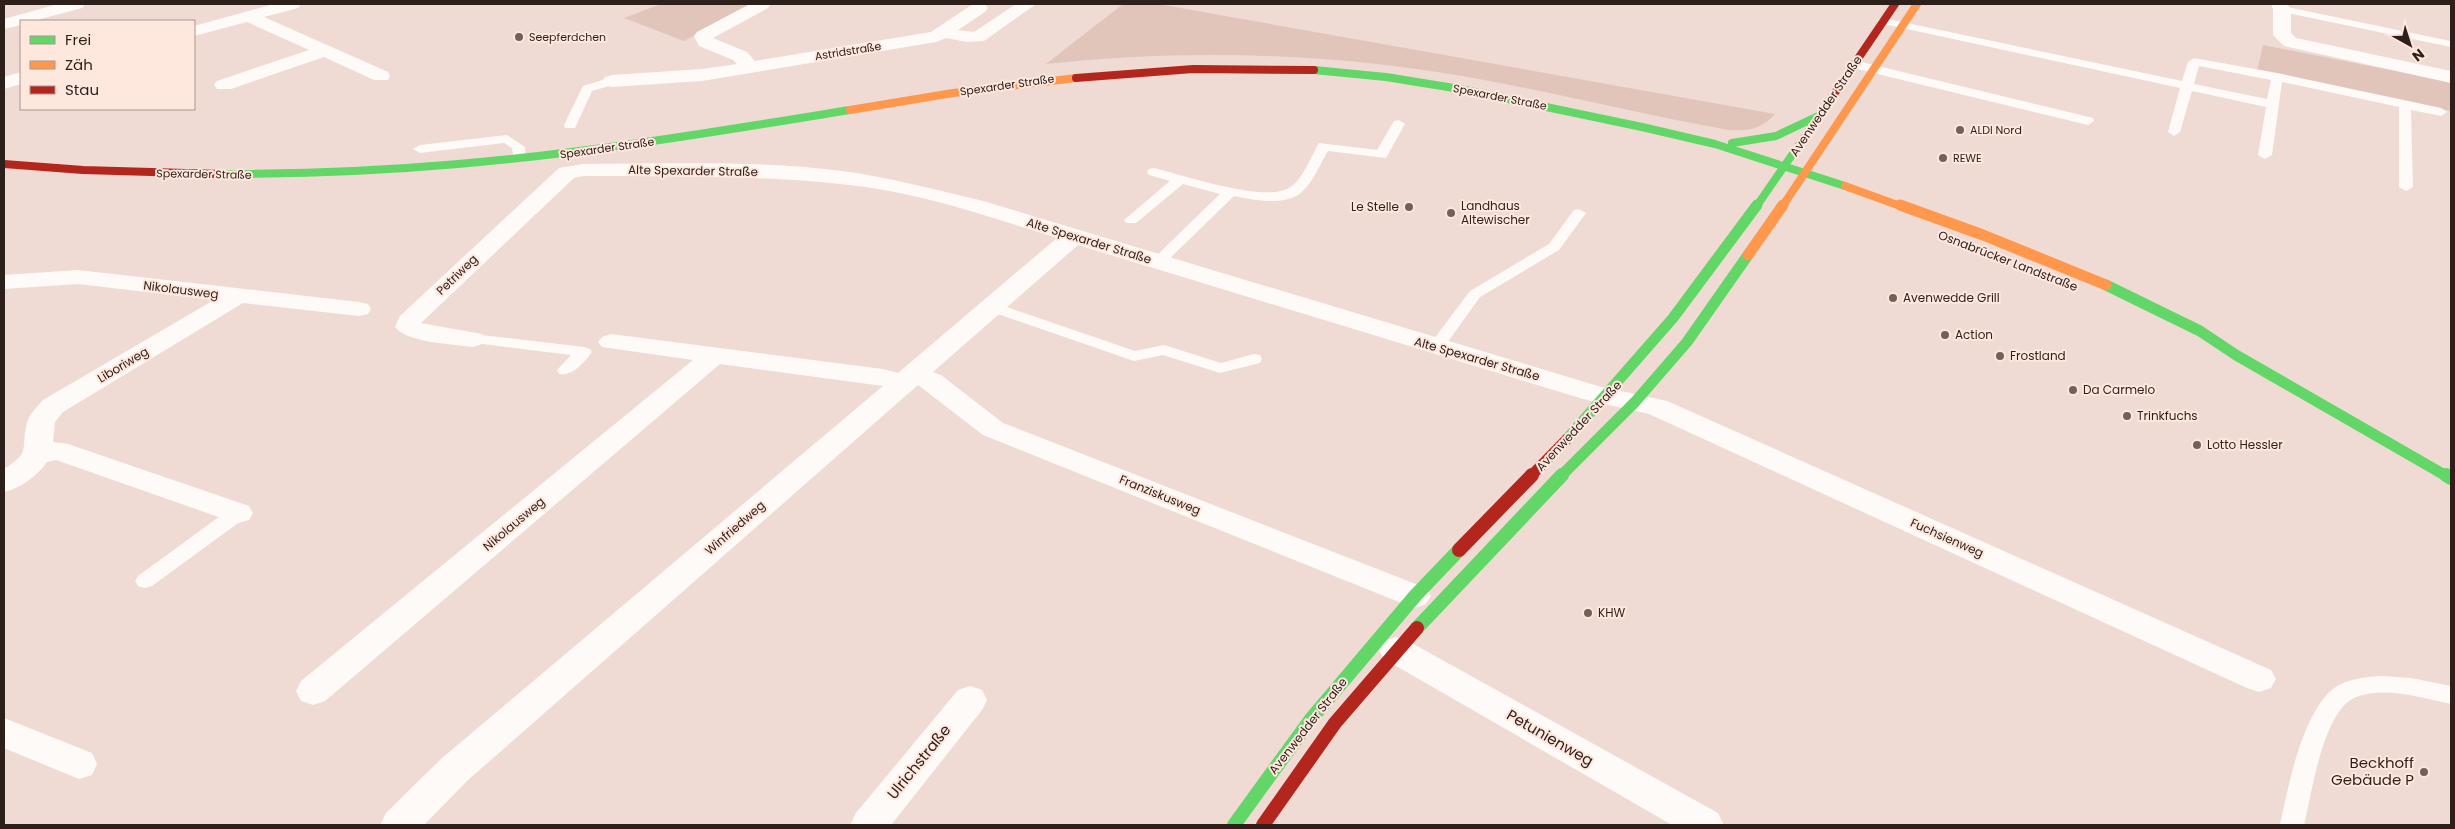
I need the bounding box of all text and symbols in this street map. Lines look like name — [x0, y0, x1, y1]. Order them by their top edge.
legend — [20, 20, 195, 110]
north arrow — [2385, 20, 2435, 70]
text: Frei — [65, 29, 91, 50]
place label: Seepferdchen — [529, 29, 606, 45]
marker: Seepferdchen — [513, 31, 525, 43]
street label: Astridstraße — [814, 38, 883, 64]
text: N — [2408, 44, 2429, 66]
street label: Avenwedder Straße — [1785, 52, 1866, 159]
text: Zäh — [65, 54, 93, 75]
street label: Spexarder Straße — [959, 70, 1055, 100]
text: Stau — [65, 79, 99, 100]
street label: Spexarder Straße — [1452, 80, 1548, 114]
place label: ALDI Nord — [1970, 122, 2022, 138]
marker: ALDI Nord — [1954, 124, 1966, 136]
street label: Spexarder Straße — [559, 133, 655, 163]
place label: REWE — [1953, 150, 1982, 166]
marker: REWE — [1937, 152, 1949, 164]
street label: Alte Spexarder Straße — [628, 161, 758, 180]
street label: Spexarder Straße — [156, 165, 252, 183]
place label: Landhaus Altewischer — [1461, 197, 1530, 228]
place label: Le Stelle — [1351, 198, 1399, 215]
marker: Le Stelle — [1403, 201, 1415, 213]
marker: Landhaus Altewischer — [1445, 207, 1457, 219]
street label: Alte Spexarder Straße — [1025, 213, 1154, 268]
street label: Osnabrücker Landstraße — [1936, 226, 2080, 295]
street label: Petriweg — [432, 251, 481, 299]
street label: Nikolausweg — [142, 276, 220, 303]
place label: Avenwedde Grill — [1903, 289, 2000, 306]
marker: Avenwedde Grill — [1887, 292, 1899, 304]
place label: Action — [1955, 326, 1993, 343]
marker: Action — [1939, 329, 1951, 341]
street label: Alte Spexarder Straße — [1412, 332, 1542, 385]
street label: Liboriweg — [94, 343, 151, 386]
place label: Frostland — [2010, 347, 2066, 364]
marker: Frostland — [1994, 350, 2006, 362]
street label: Avenwedder Straße — [1532, 377, 1625, 475]
place label: Da Carmelo — [2083, 381, 2155, 398]
marker: Da Carmelo — [2067, 384, 2079, 396]
place label: Trinkfuchs — [2137, 407, 2198, 424]
marker: Trinkfuchs — [2121, 410, 2133, 422]
place label: Lotto Hessler — [2207, 436, 2283, 453]
marker: Lotto Hessler — [2191, 439, 2203, 451]
street label: Franziskusweg — [1117, 470, 1203, 519]
street label: Nikolausweg — [479, 493, 548, 554]
street label: Winfriedweg — [701, 497, 768, 559]
street label: Fuchsienweg — [1908, 514, 1986, 561]
place label: KHW — [1598, 604, 1625, 621]
marker: KHW — [1582, 607, 1594, 619]
street label: Avenwedder Straße — [1265, 674, 1351, 777]
street label: Petunienweg — [1503, 704, 1597, 771]
street label: Ulrichstraße — [882, 720, 955, 803]
place label: Beckhoff Gebäude P — [2331, 752, 2414, 790]
marker: Beckhoff Gebäude P — [2418, 766, 2430, 778]

